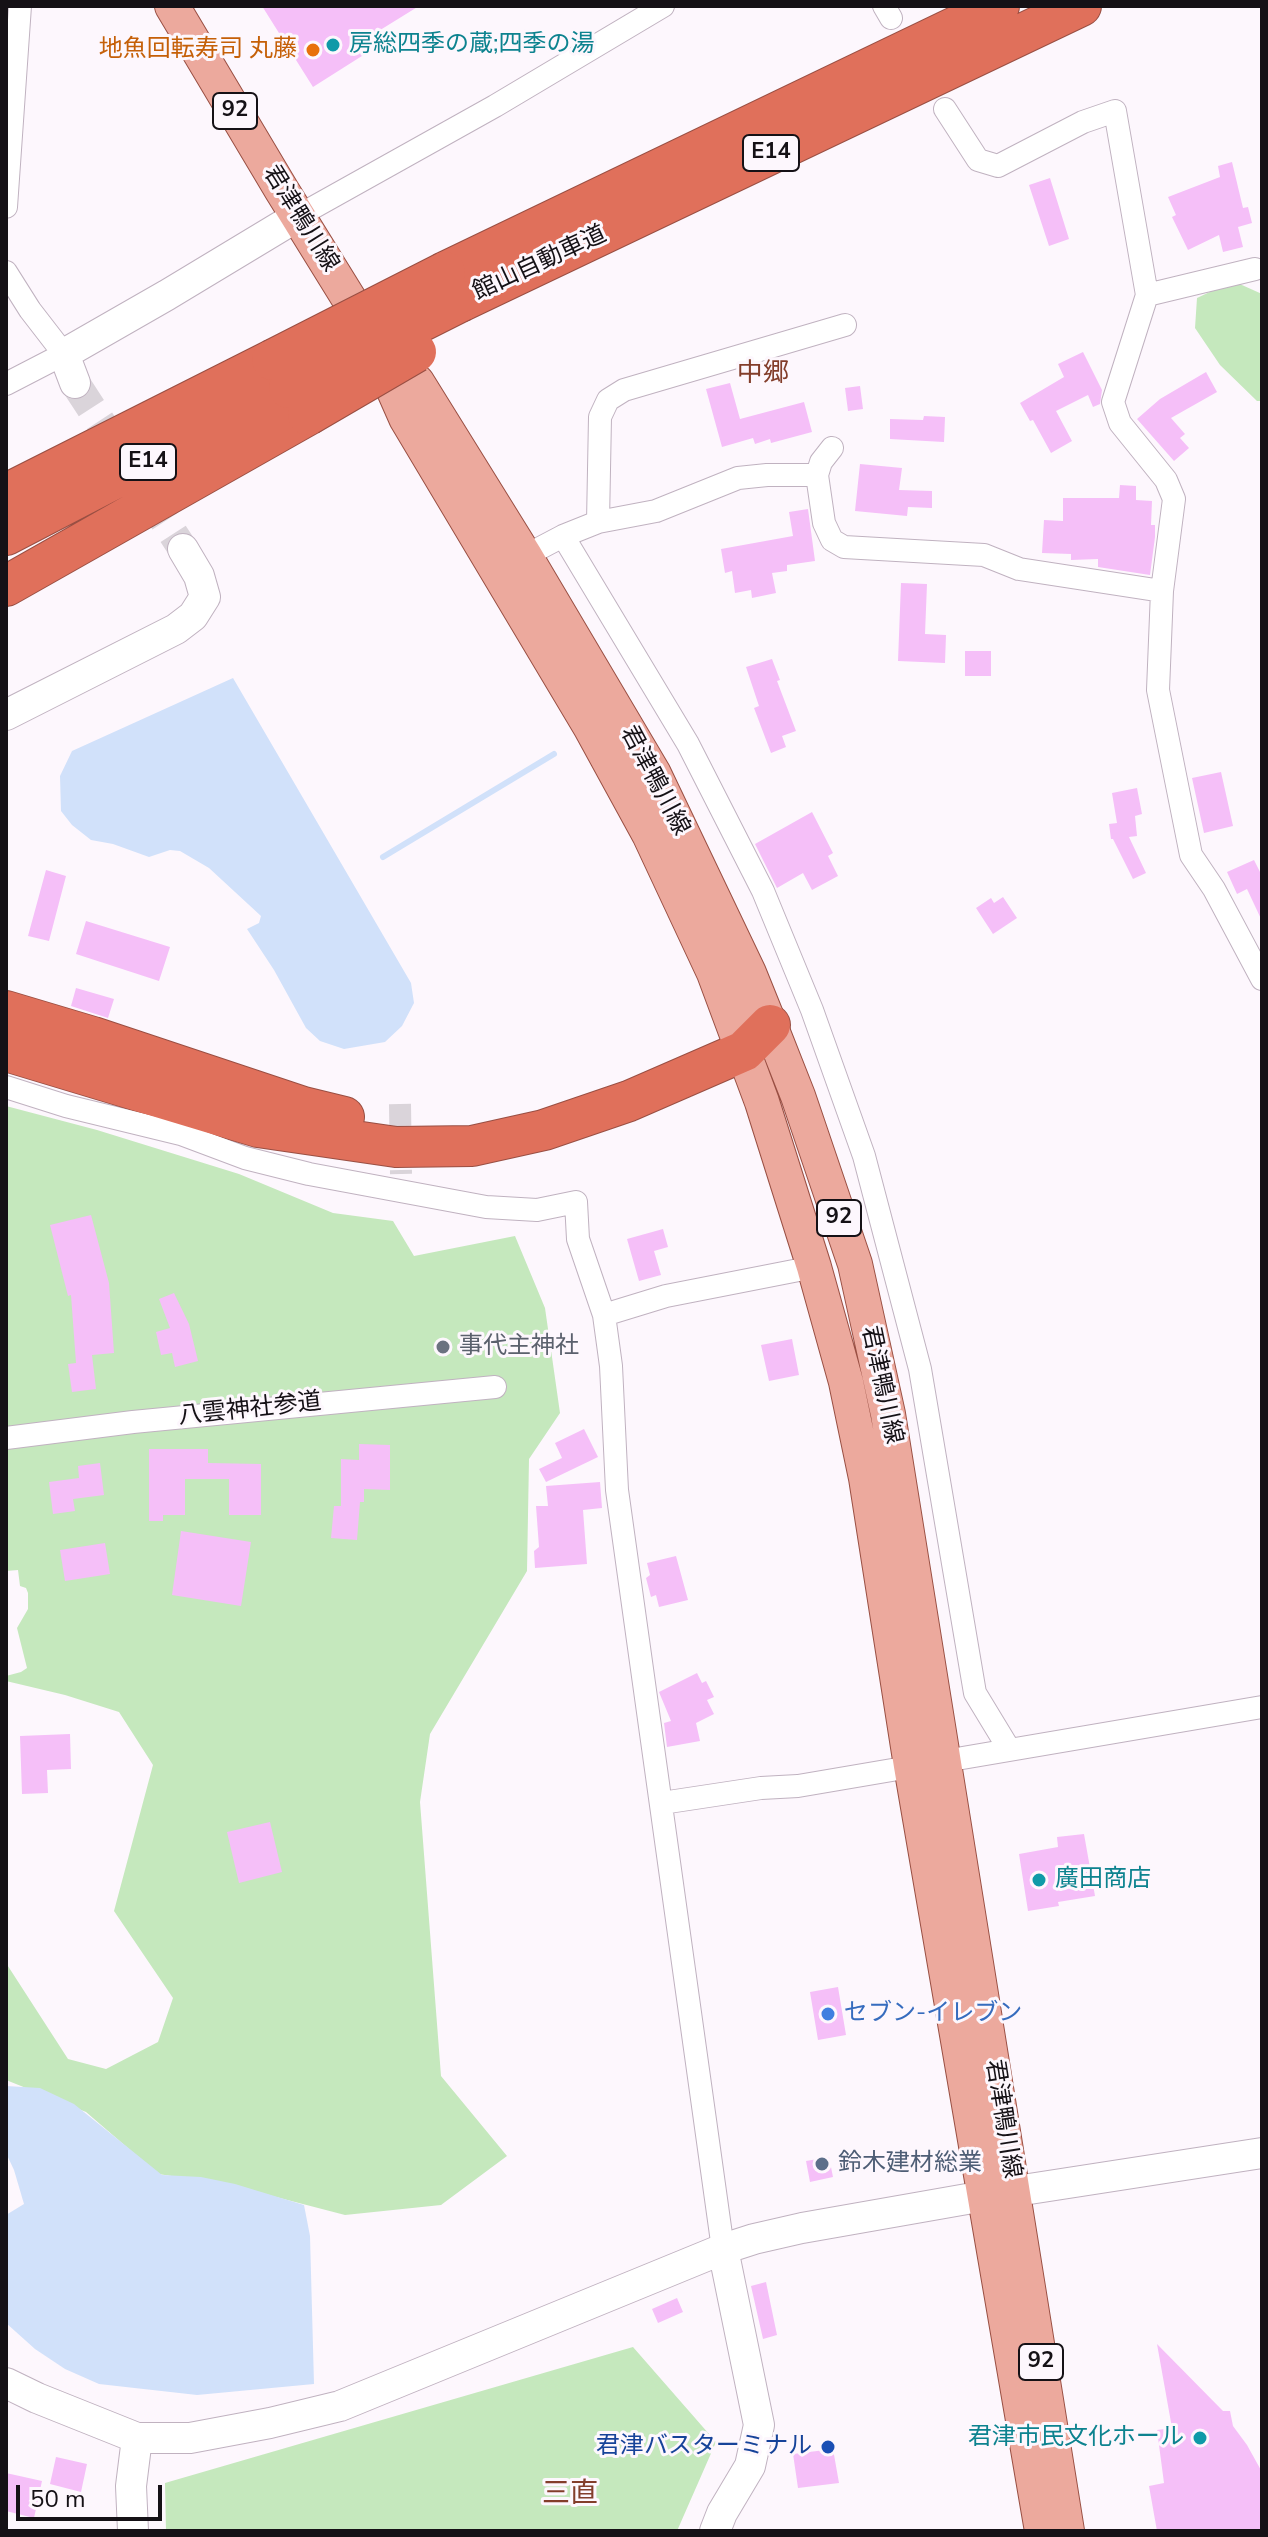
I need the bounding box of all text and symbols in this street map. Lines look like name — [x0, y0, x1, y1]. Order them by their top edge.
place label: 房総四季の蔵;四季の湯 — [349, 31, 594, 59]
place label: 地魚回転寿司 丸藤 — [99, 36, 297, 64]
marker: 房総四季の蔵;四季の湯 — [324, 36, 342, 54]
marker: 地魚回転寿司 丸藤 — [304, 41, 322, 59]
road number: 92 — [213, 93, 257, 129]
road number: E14 — [743, 135, 799, 171]
street label: 君津鴨川線 — [256, 160, 344, 278]
street label: 館山自動車道 — [469, 221, 611, 307]
district label: 中郷 — [737, 359, 789, 391]
road number: E14 — [120, 444, 176, 480]
street label: 君津鴨川線 — [613, 721, 695, 841]
road number: 92 — [817, 1200, 861, 1236]
street label: 君津鴨川線 — [854, 1323, 908, 1447]
place label: 事代主神社 — [459, 1333, 579, 1361]
marker: 事代主神社 — [434, 1338, 452, 1356]
street label: 八雲神社参道 — [177, 1388, 323, 1432]
place label: 廣田商店 — [1055, 1866, 1151, 1894]
marker: 廣田商店 — [1030, 1871, 1048, 1889]
place label: セブン-イレブン — [844, 2000, 1022, 2028]
marker: セブン-イレブン — [819, 2005, 837, 2023]
street label: 君津鴨川線 — [978, 2057, 1026, 2181]
place label: 鈴木建材総業 — [838, 2150, 982, 2178]
marker: 鈴木建材総業 — [813, 2155, 831, 2173]
road number: 92 — [1019, 2344, 1063, 2380]
place label: 君津市民文化ホール — [968, 2424, 1184, 2452]
marker: 君津市民文化ホール — [1191, 2429, 1209, 2447]
place label: 君津バスターミナル — [596, 2433, 812, 2461]
marker: 君津バスターミナル — [819, 2438, 837, 2456]
scale bar — [20, 2469, 166, 2519]
district label: 三直 — [542, 2478, 598, 2512]
text: 50 m — [30, 2483, 86, 2515]

